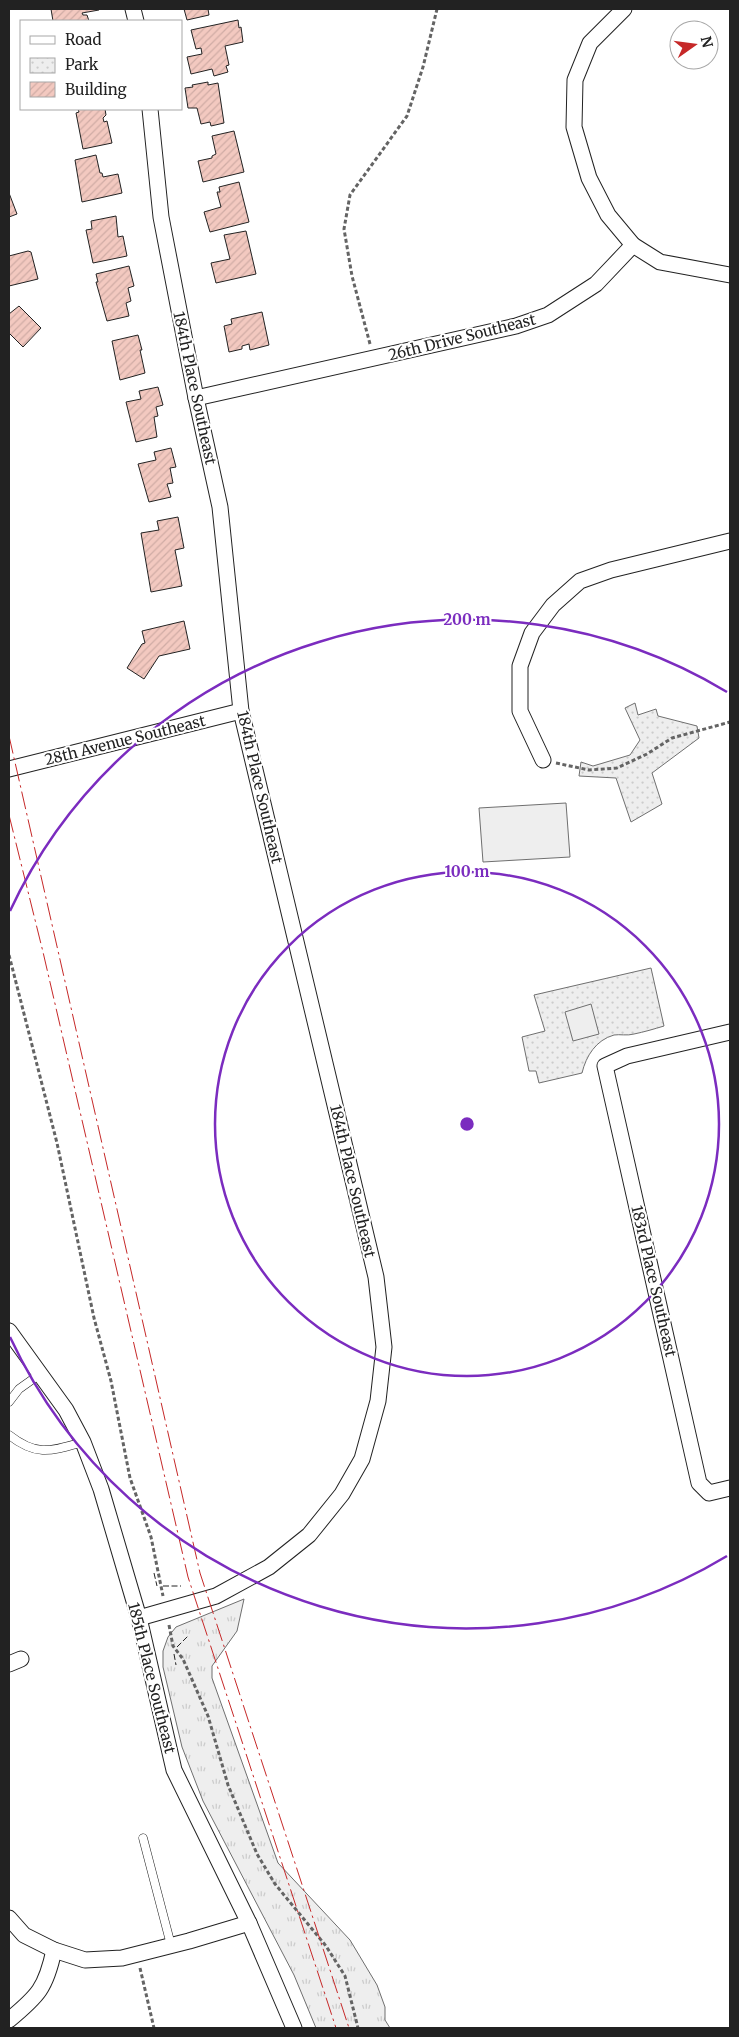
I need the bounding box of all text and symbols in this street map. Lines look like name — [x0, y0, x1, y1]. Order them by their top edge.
legend — [20, 20, 182, 110]
north arrow — [669, 20, 719, 70]
text: Road — [65, 30, 101, 49]
text: N — [697, 34, 717, 49]
text: Park — [65, 55, 99, 74]
text: Building — [65, 80, 127, 99]
street label: 26th Drive Southeast — [386, 309, 538, 364]
street label: 184th Place Southeast — [169, 310, 221, 467]
text: 200 m — [443, 610, 491, 629]
street label: 184th Place Southeast — [233, 709, 287, 865]
street label: 28th Avenue Southeast — [43, 711, 207, 769]
text: 100 m — [445, 862, 489, 881]
street label: 184th Place Southeast — [326, 1103, 380, 1259]
centre of rings — [458, 1115, 476, 1133]
street label: 183rd Place Southeast — [627, 1203, 681, 1359]
street label: 185th Place Southeast — [124, 1600, 180, 1756]

